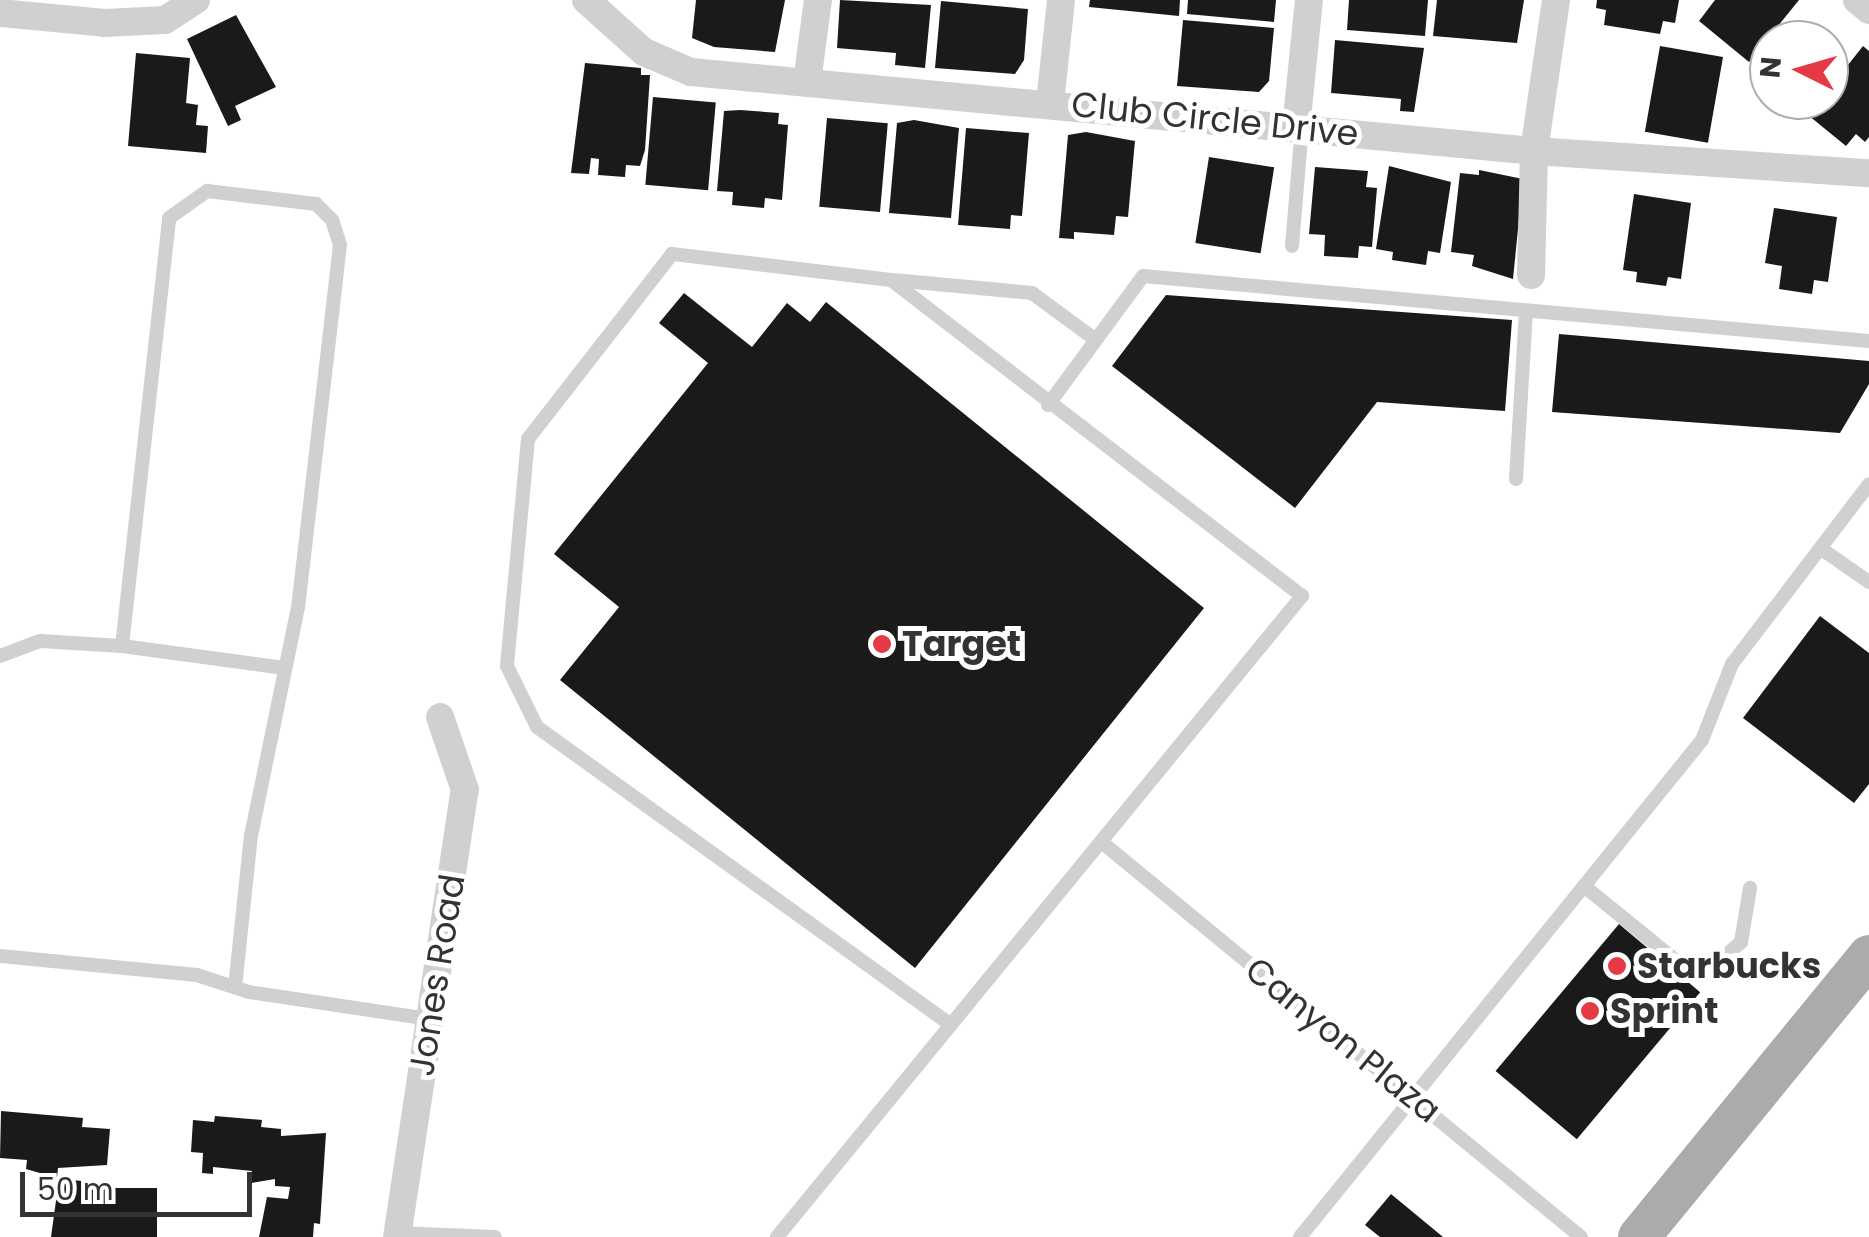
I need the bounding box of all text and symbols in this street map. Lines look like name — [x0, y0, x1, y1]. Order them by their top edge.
north arrow — [1749, 20, 1849, 120]
text: N — [1750, 55, 1791, 80]
street label: Club Circle Drive — [1069, 83, 1361, 155]
place label: Target — [902, 623, 1021, 665]
marker: Target — [871, 633, 893, 655]
street label: Jones Road — [400, 871, 474, 1079]
place label: Starbucks — [1637, 945, 1821, 987]
street label: Canyon Plaza — [1237, 948, 1449, 1132]
marker: Starbucks — [1606, 955, 1628, 977]
place label: Sprint — [1610, 990, 1718, 1032]
marker: Sprint — [1579, 1000, 1601, 1022]
scale bar — [25, 1152, 258, 1214]
text: 50 m — [37, 1168, 114, 1211]

